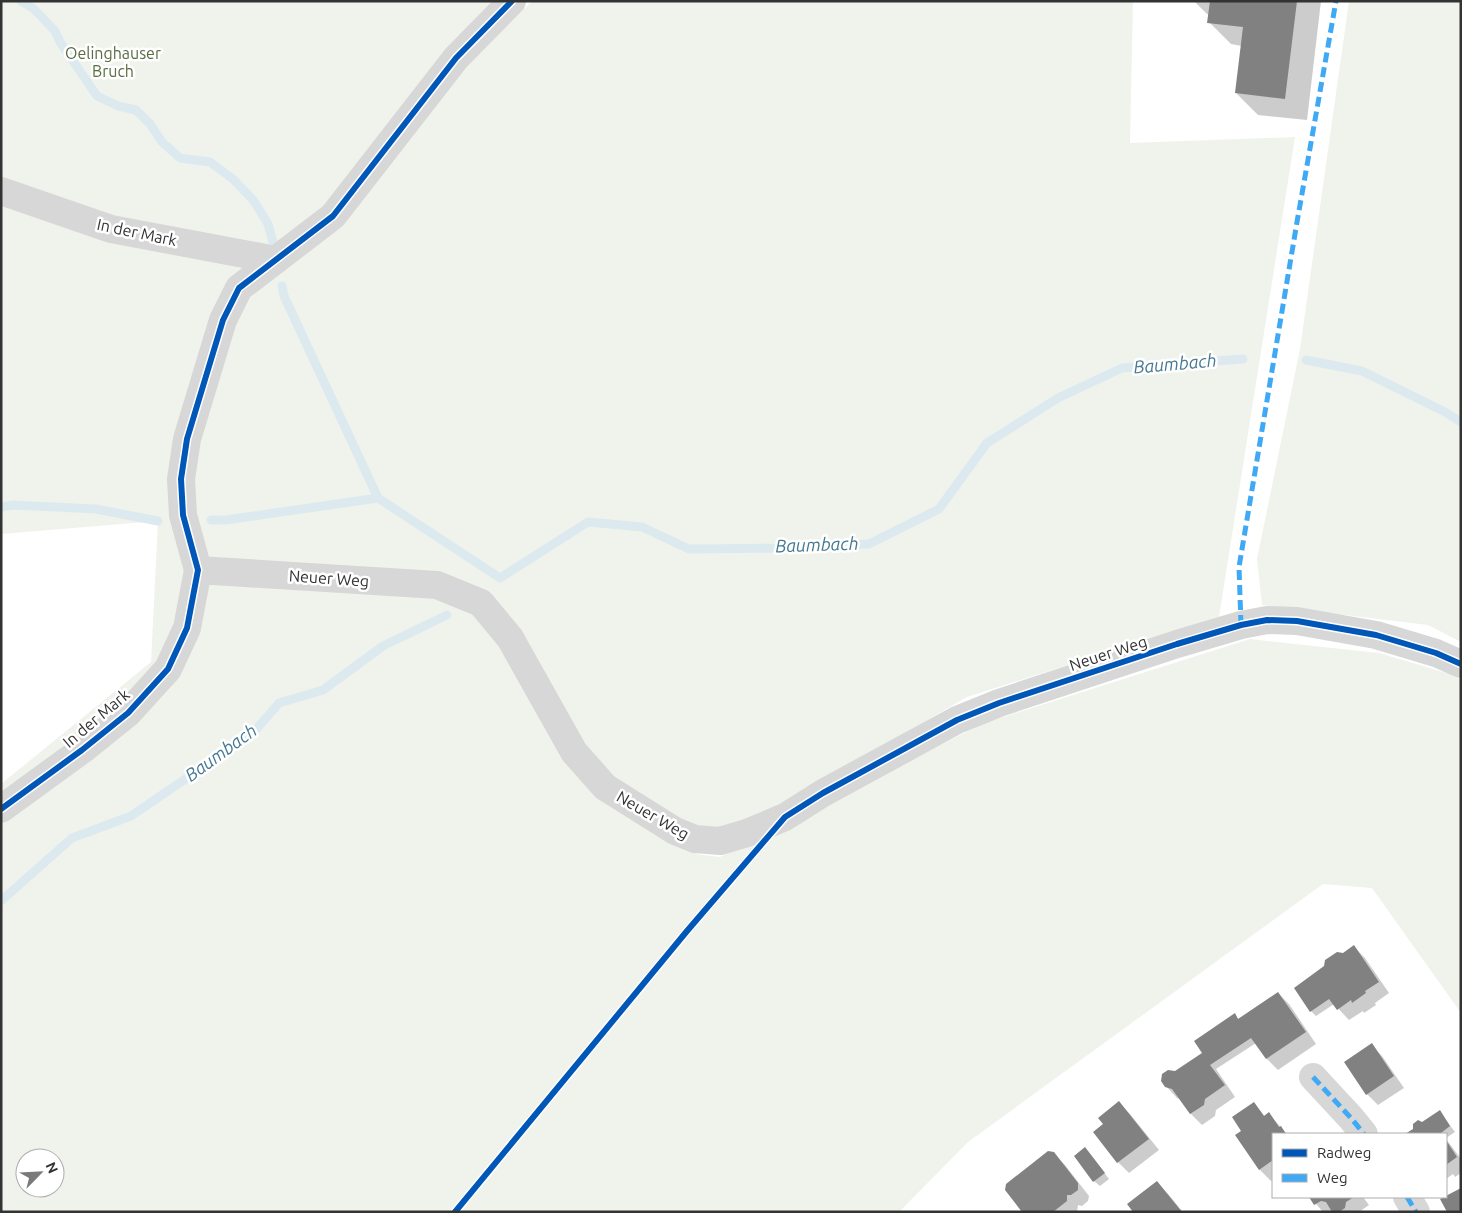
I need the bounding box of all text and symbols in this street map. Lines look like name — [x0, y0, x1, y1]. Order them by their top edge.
park label: Oelinghauser Bruch — [65, 44, 161, 80]
street label: In der Mark — [95, 215, 179, 249]
water label: Baumbach — [1132, 349, 1217, 377]
water label: Baumbach — [775, 533, 859, 555]
street label: Neuer Weg — [288, 566, 370, 590]
street label: Neuer Weg — [1067, 632, 1149, 674]
street label: In der Mark — [59, 685, 133, 751]
water label: Baumbach — [181, 720, 260, 785]
street label: Neuer Weg — [614, 787, 692, 843]
legend — [1272, 1133, 1447, 1198]
text: Radweg — [1317, 1144, 1371, 1161]
north arrow — [15, 1148, 65, 1198]
text: N — [42, 1160, 61, 1176]
text: Weg — [1317, 1169, 1348, 1186]

